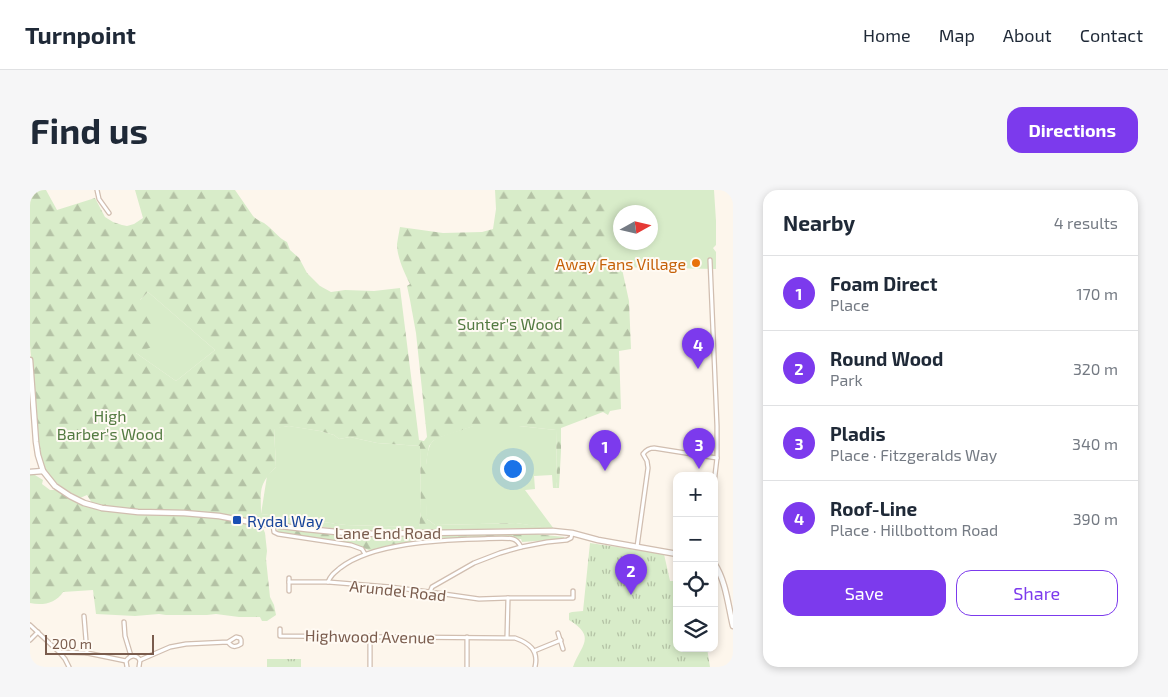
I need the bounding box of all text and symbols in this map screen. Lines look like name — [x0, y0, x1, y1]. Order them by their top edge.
text: Turnpoint — [25, 20, 136, 49]
text: Home — [863, 24, 911, 46]
text: Map — [939, 24, 975, 46]
text: About — [1003, 24, 1052, 46]
text: Contact — [1080, 24, 1143, 46]
button: Directions — [1007, 107, 1138, 153]
text: Find us — [30, 109, 148, 151]
north arrow — [613, 205, 658, 250]
text: Nearby — [783, 210, 855, 235]
text: 4 results — [1054, 213, 1118, 232]
place label: Away Fans Village — [556, 254, 686, 273]
marker: Away Fans Village — [690, 257, 702, 269]
text: Foam Direct — [830, 272, 938, 295]
text: 1 — [796, 284, 802, 303]
text: 170 m — [1076, 284, 1118, 303]
text: Place — [830, 295, 869, 314]
park label: Sunter's Wood — [457, 314, 563, 333]
pin: 4 — [682, 328, 714, 369]
text: Round Wood — [830, 347, 943, 370]
text: 2 — [794, 359, 804, 378]
text: 320 m — [1073, 359, 1118, 378]
text: Park — [830, 370, 863, 389]
park label: High Barber's Wood — [57, 406, 163, 443]
text: Pladis — [830, 422, 885, 445]
pin: 3 — [683, 428, 715, 469]
pin: 1 — [589, 430, 621, 471]
text: 3 — [794, 434, 804, 453]
text: 340 m — [1072, 434, 1118, 453]
text: Place · Fitzgeralds Way — [830, 445, 997, 464]
your location — [500, 456, 526, 482]
map controls — [673, 472, 718, 652]
button: + — [673, 472, 718, 517]
text: Roof-Line — [830, 497, 917, 520]
text: 4 — [794, 509, 804, 528]
text: 390 m — [1073, 509, 1118, 528]
place label: Rydal Way — [247, 511, 324, 530]
marker: Rydal Way — [231, 514, 243, 526]
button: − — [673, 517, 718, 562]
text: Place · Hillbottom Road — [830, 520, 998, 539]
street label: Lane End Road — [335, 523, 441, 542]
pin: 2 — [615, 554, 647, 595]
button: locate — [673, 562, 718, 607]
button: Save — [783, 570, 946, 616]
button: Share — [956, 570, 1118, 616]
street label: Arundel Road — [349, 575, 447, 605]
button: layers — [673, 607, 718, 652]
street label: Highwood Avenue — [305, 625, 435, 647]
scale bar — [45, 632, 154, 655]
text: 200 m — [52, 635, 92, 652]

